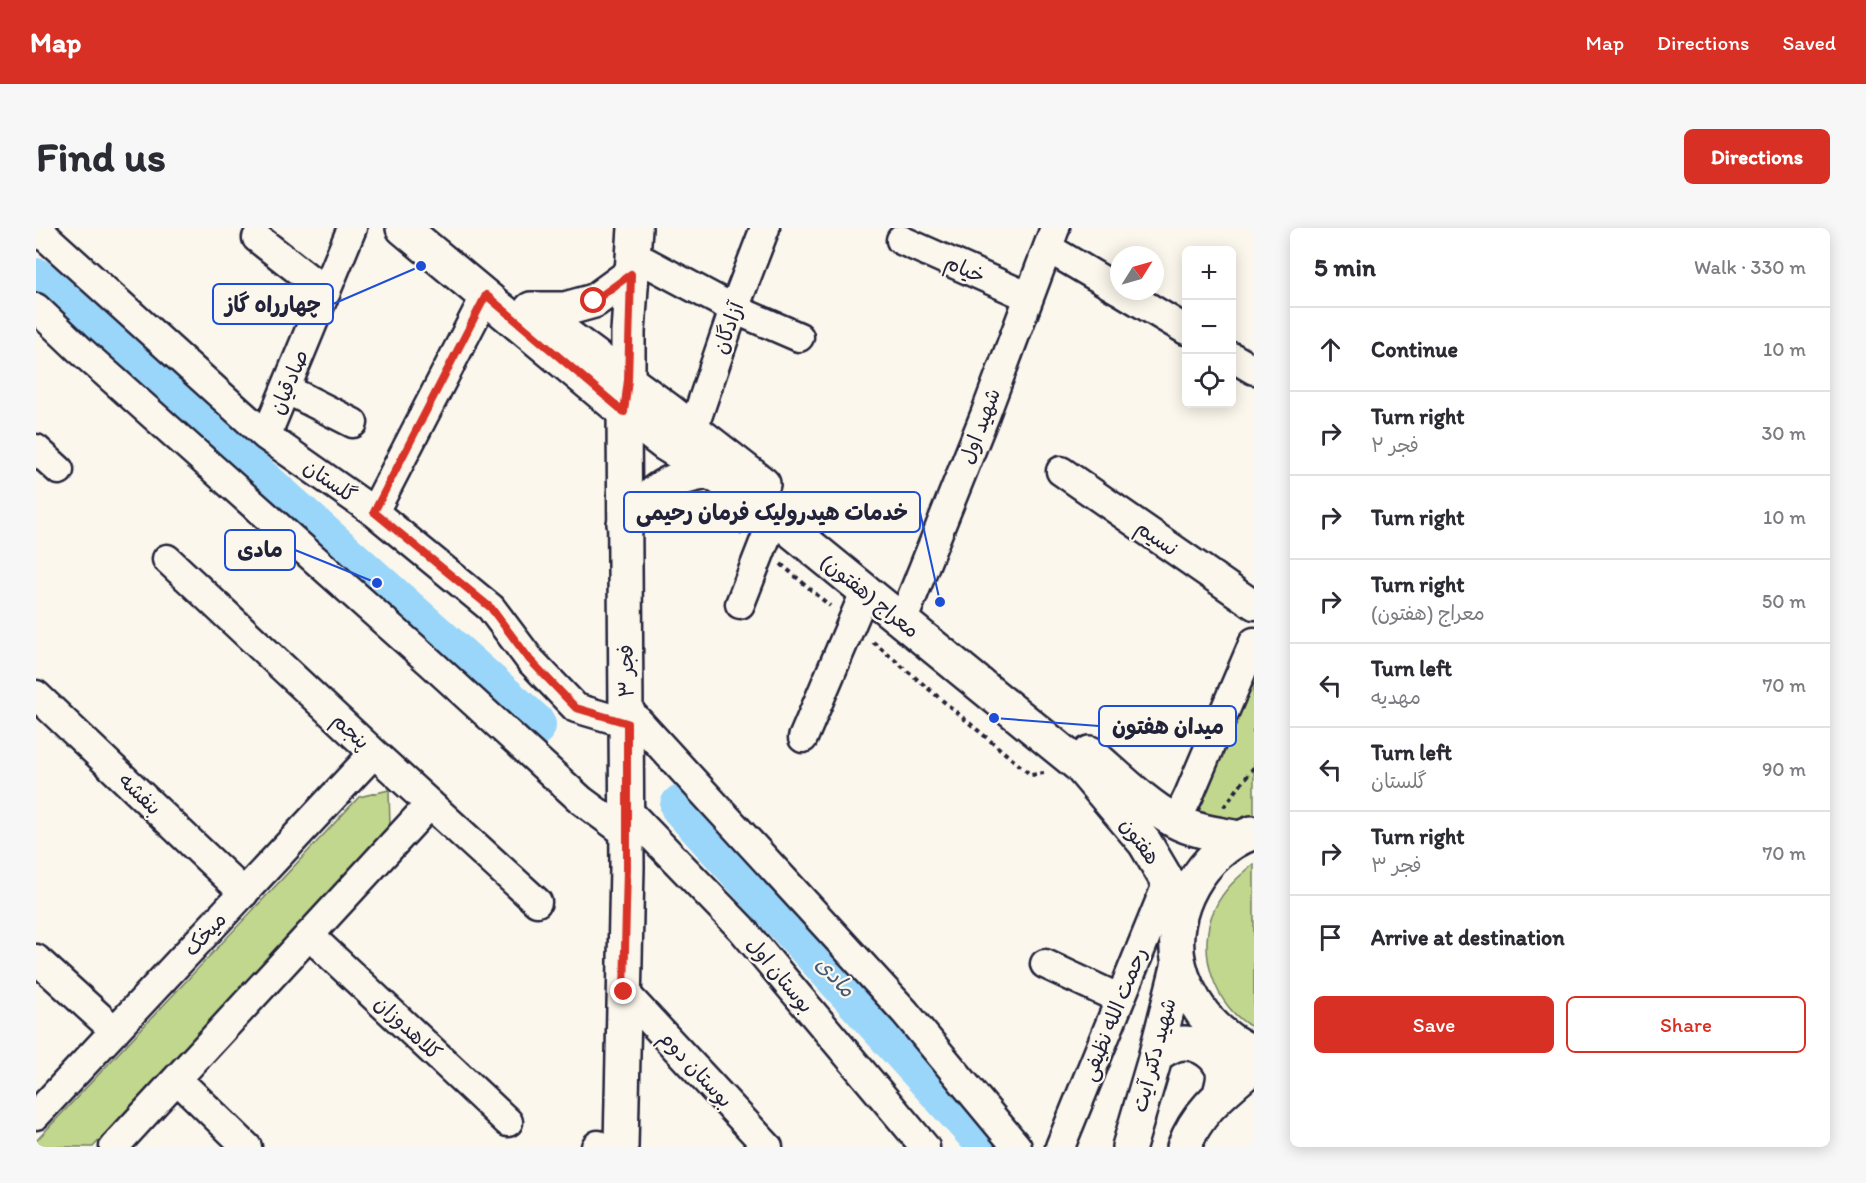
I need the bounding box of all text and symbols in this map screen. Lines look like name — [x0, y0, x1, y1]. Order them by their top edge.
text: Map — [30, 25, 81, 59]
text: Map — [1586, 30, 1624, 55]
text: Directions — [1657, 30, 1749, 55]
text: Saved — [1782, 30, 1836, 55]
button: Directions — [1684, 129, 1830, 184]
text: Find us — [36, 131, 166, 182]
north arrow — [1110, 246, 1164, 300]
map controls — [1182, 246, 1236, 408]
button: + — [1182, 246, 1236, 300]
street label: خیام — [939, 249, 989, 292]
text: 5 min — [1314, 251, 1376, 283]
text: Walk · 330 m — [1694, 255, 1806, 279]
callout: چهارراه گاز — [213, 284, 333, 324]
route start — [580, 287, 606, 313]
text: چهارراه گاز — [223, 291, 321, 318]
street label: آزادگان — [707, 298, 749, 357]
button: − — [1182, 300, 1236, 354]
icon: ahead — [1314, 333, 1347, 366]
text: Continue — [1371, 336, 1458, 363]
text: 10 m — [1763, 337, 1806, 361]
street label: صادقیان — [264, 346, 313, 418]
button: locate — [1182, 354, 1236, 408]
street label: شهید اول — [954, 384, 1005, 467]
text: Turn right — [1371, 403, 1465, 430]
icon: right — [1314, 417, 1347, 450]
text: 30 m — [1761, 421, 1806, 445]
text: فجر ۲ — [1371, 433, 1419, 457]
street label: گلستان — [299, 454, 362, 508]
callout: خدمات هیدرولیک فرمان رحیمی — [624, 492, 920, 532]
text: خدمات هیدرولیک فرمان رحیمی — [636, 499, 908, 527]
icon: right — [1314, 501, 1347, 534]
text: Turn right — [1371, 504, 1465, 531]
text: 10 m — [1763, 505, 1806, 529]
street label: نسیم — [1129, 514, 1183, 564]
callout: مادی — [225, 530, 295, 570]
text: مادی — [237, 536, 283, 563]
street label: معراج (هفتون) — [815, 548, 925, 644]
text: Turn right — [1371, 571, 1465, 598]
icon: right — [1314, 585, 1347, 618]
text: 50 m — [1762, 589, 1806, 613]
text: معراج (هفتون) — [1371, 601, 1485, 625]
street label: فجر ۳ — [613, 644, 638, 698]
text: Turn left — [1371, 655, 1452, 682]
icon: left — [1314, 669, 1347, 702]
text: 70 m — [1762, 673, 1806, 697]
text: مهدیه — [1371, 685, 1421, 709]
callout: میدان هفتون — [1099, 706, 1236, 746]
street label: پنجم — [325, 707, 375, 757]
text: میدان هفتون — [1112, 713, 1224, 740]
text: Turn left — [1371, 739, 1452, 766]
icon: left — [1314, 753, 1347, 786]
text: 90 m — [1762, 757, 1806, 781]
street label: بنفشه — [113, 767, 167, 821]
text: گلستان — [1371, 769, 1427, 793]
street label: هفتون — [1114, 812, 1166, 870]
text: Turn right — [1371, 823, 1465, 850]
icon: right — [1314, 837, 1347, 870]
text: 70 m — [1762, 841, 1806, 865]
text: فجر ۳ — [1371, 853, 1422, 877]
street label: میخک — [178, 907, 231, 961]
icon: arrive — [1314, 921, 1347, 954]
text: Arrive at destination — [1371, 924, 1565, 951]
street label: بوستان اول — [741, 932, 819, 1018]
street label: رحمت الله نظیفی — [1075, 943, 1154, 1085]
water label: مادی — [810, 950, 861, 1003]
route end — [610, 978, 636, 1004]
street label: کلاهدوزان — [370, 990, 447, 1065]
street label: شهید دکتر آیت — [1126, 995, 1181, 1115]
button: Save — [1314, 996, 1554, 1053]
button: Share — [1566, 996, 1806, 1053]
street label: بوستان دوم — [651, 1025, 738, 1115]

